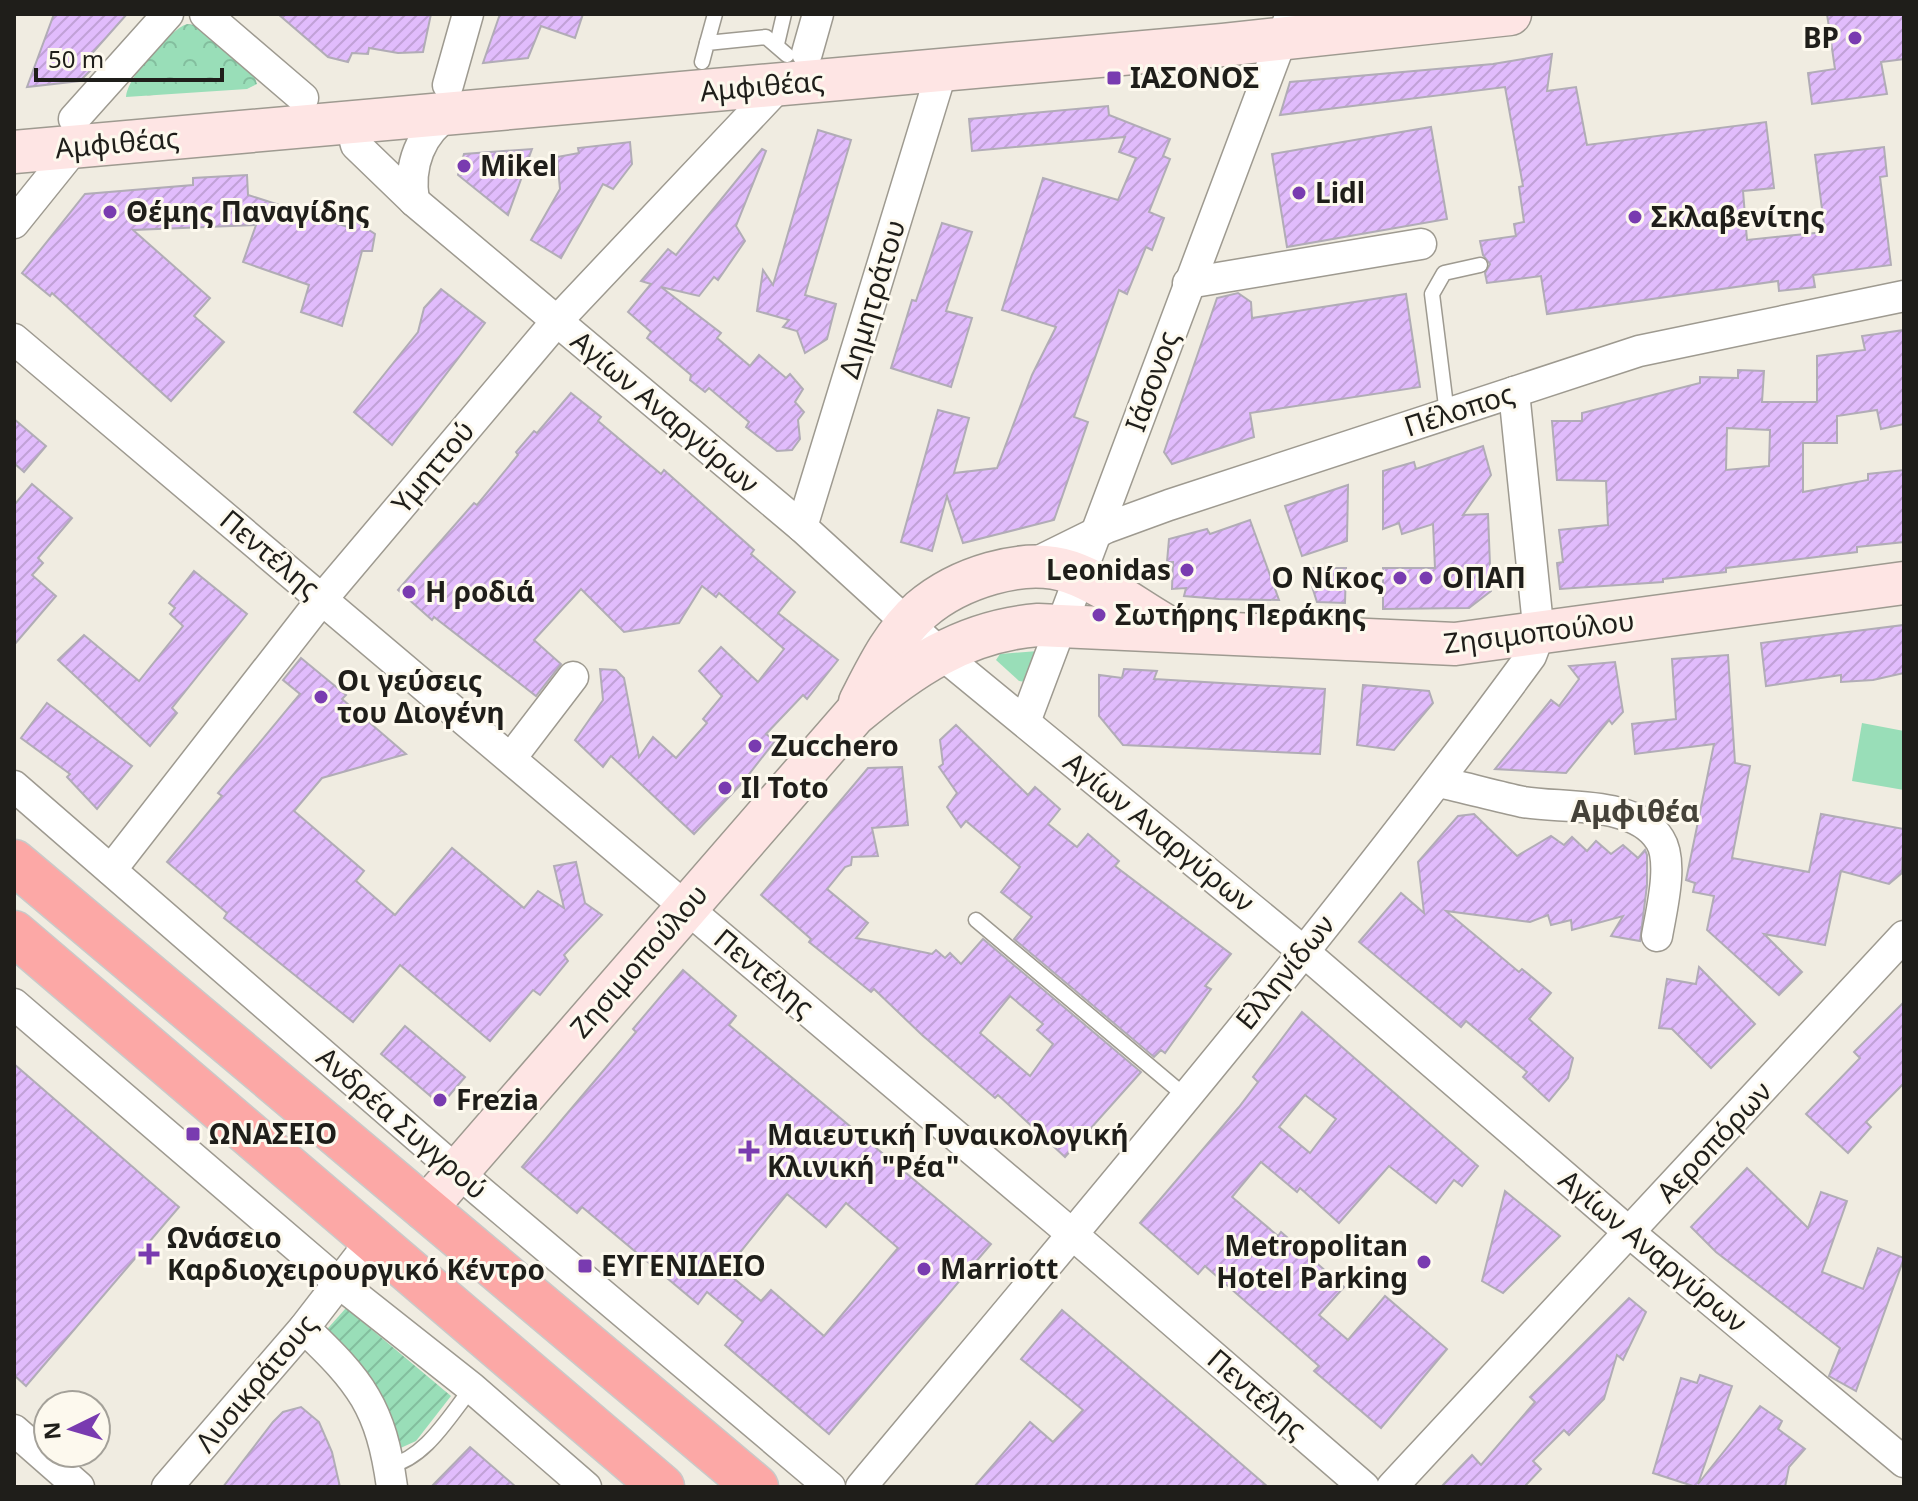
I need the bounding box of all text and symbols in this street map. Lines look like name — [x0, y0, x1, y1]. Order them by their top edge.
place label: BP — [1803, 18, 1839, 56]
marker: BP — [1846, 29, 1864, 47]
scale bar — [36, 32, 222, 82]
text: 50 m — [48, 42, 104, 75]
place label: ΙΑΣΟΝΟΣ — [1130, 58, 1259, 96]
street label: Αμφιθέας — [698, 61, 825, 109]
marker: ΙΑΣΟΝΟΣ — [1105, 69, 1123, 87]
street label: Αμφιθέας — [53, 118, 180, 166]
place label: Mikel — [480, 146, 557, 184]
marker: Mikel — [455, 157, 473, 175]
place label: Lidl — [1315, 173, 1365, 211]
marker: Lidl — [1290, 184, 1308, 202]
place label: Θέμης Παναγίδης — [126, 192, 370, 230]
place label: Σκλαβενίτης — [1651, 197, 1825, 235]
marker: Θέμης Παναγίδης — [101, 203, 119, 221]
marker: Σκλαβενίτης — [1626, 208, 1644, 226]
street label: Δημητράτου — [829, 215, 913, 383]
street label: Αγίων Αναργύρων — [564, 321, 768, 501]
street label: Ιάσονος — [1115, 325, 1187, 436]
street label: Πέλοπος — [1399, 374, 1518, 445]
street label: Υμηττού — [382, 412, 482, 521]
street label: Πεντέλης — [213, 500, 329, 606]
place label: Leonidas — [1046, 550, 1171, 588]
place label: Ο Νίκος — [1272, 558, 1384, 596]
place label: ΟΠΑΠ — [1442, 558, 1526, 596]
marker: Leonidas — [1178, 561, 1196, 579]
marker: Ο Νίκος — [1391, 569, 1409, 587]
marker: ΟΠΑΠ — [1417, 569, 1435, 587]
place label: Η ροδιά — [425, 572, 535, 610]
marker: Η ροδιά — [400, 583, 418, 601]
place label: Σωτήρης Περάκης — [1115, 595, 1366, 633]
street label: Ζησιμοπούλου — [1441, 600, 1637, 662]
marker: Σωτήρης Περάκης — [1090, 606, 1108, 624]
place label: Οι γεύσεις του Διογένη — [337, 661, 504, 731]
marker: Οι γεύσεις του Διογένη — [312, 688, 330, 706]
place label: Zucchero — [771, 726, 899, 764]
marker: Zucchero — [746, 737, 764, 755]
street label: Αγίων Αναργύρων — [1057, 743, 1263, 920]
place label: Il Toto — [741, 768, 829, 806]
marker: Il Toto — [716, 779, 734, 797]
district label: Αμφιθέα — [1570, 790, 1700, 831]
street label: Ζησιμοπούλου — [561, 875, 716, 1045]
street label: Ελληνίδων — [1226, 906, 1342, 1037]
street label: Πεντέλης — [707, 919, 823, 1025]
street label: Ανδρέα Συγγρού — [309, 1038, 496, 1207]
street label: Αεροπόρων — [1647, 1073, 1779, 1210]
place label: Frezia — [456, 1080, 539, 1118]
marker: Frezia — [431, 1091, 449, 1109]
place label: ΩΝΑΣΕΙΟ — [209, 1114, 337, 1152]
place label: Μαιευτική Γυναικολογική Κλινική "Ρέα" — [767, 1115, 1128, 1185]
marker: ΩΝΑΣΕΙΟ — [184, 1125, 202, 1143]
marker: Μαιευτική Γυναικολογική Κλινική "Ρέα" — [738, 1140, 760, 1162]
street label: Αγίων Αναργύρων — [1552, 1160, 1756, 1340]
place label: Ωνάσειο Καρδιοχειρουργικό Κέντρο — [167, 1218, 545, 1288]
place label: Metropolitan Hotel Parking — [1216, 1226, 1408, 1296]
marker: Ωνάσειο Καρδιοχειρουργικό Κέντρο — [138, 1243, 160, 1265]
place label: ΕΥΓΕΝΙΔΕΙΟ — [601, 1246, 766, 1284]
place label: Marriott — [940, 1249, 1058, 1287]
marker: Metropolitan Hotel Parking — [1415, 1253, 1433, 1271]
marker: ΕΥΓΕΝΙΔΕΙΟ — [576, 1257, 594, 1275]
marker: Marriott — [915, 1260, 933, 1278]
street label: Λυσικράτους — [186, 1305, 324, 1460]
street label: Πεντέλης — [1200, 1340, 1315, 1447]
north arrow — [32, 1389, 112, 1469]
text: N — [35, 1421, 67, 1441]

